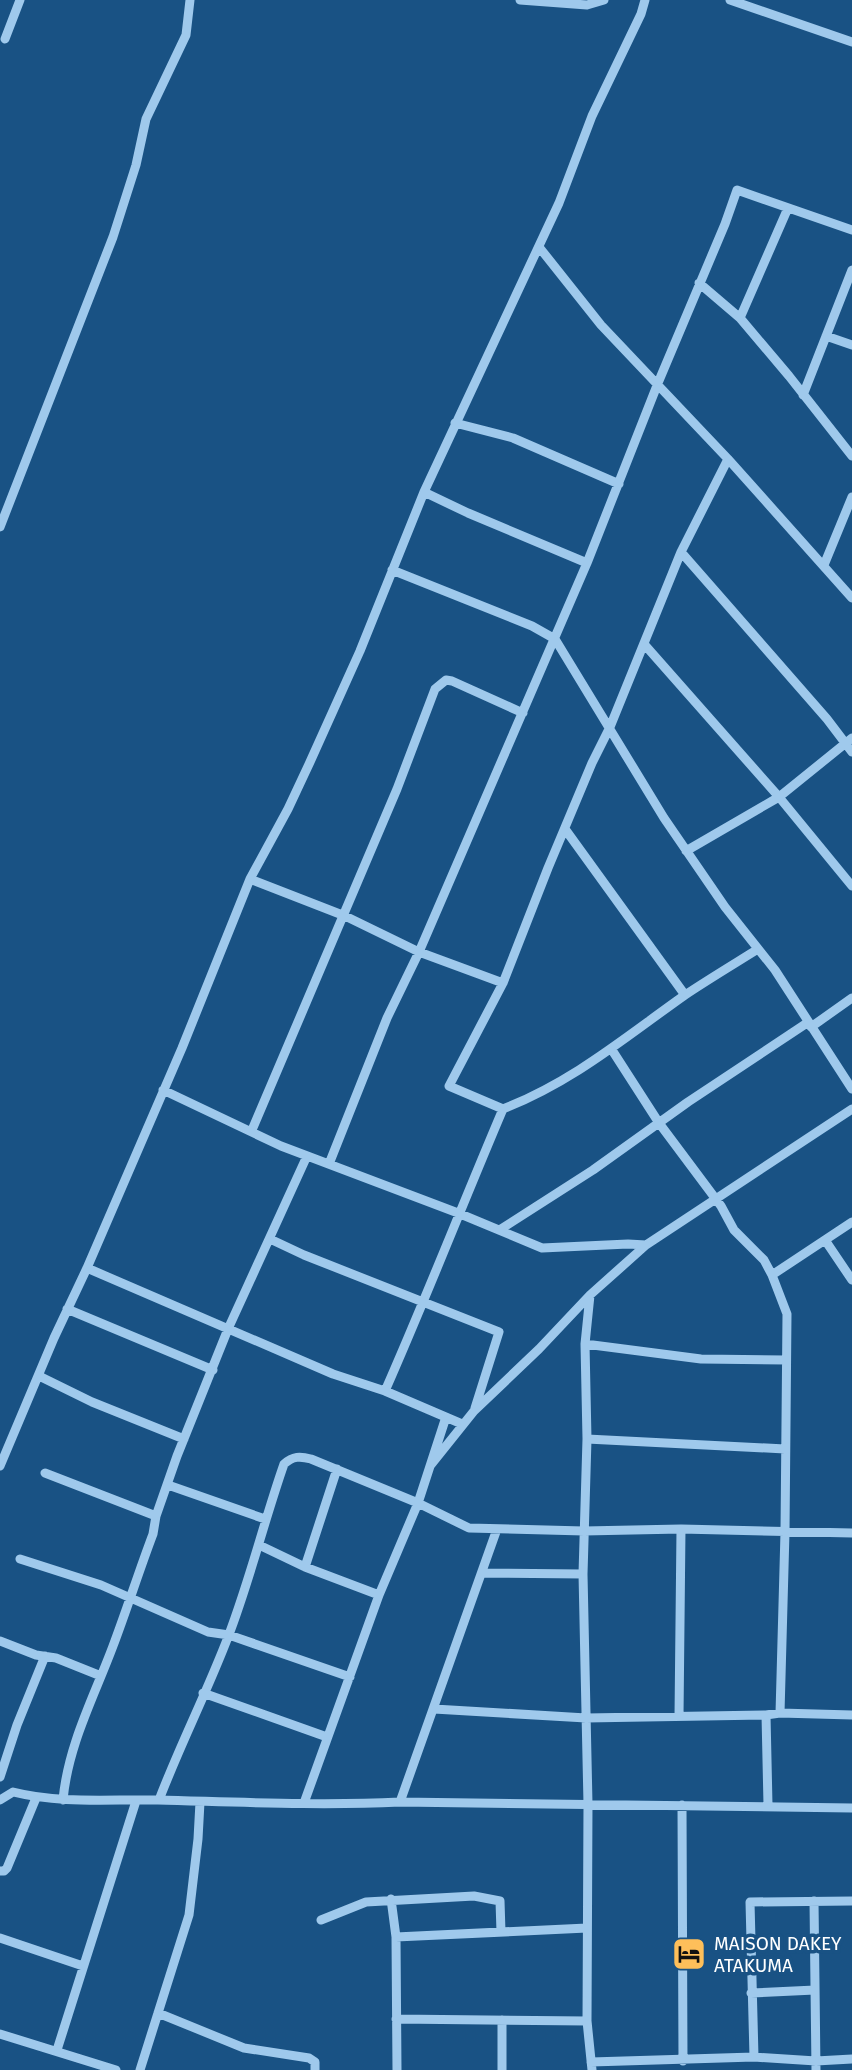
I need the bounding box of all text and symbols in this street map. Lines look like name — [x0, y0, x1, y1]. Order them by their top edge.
place label: MAISON DAKEY ATAKUMA — [714, 1932, 842, 1977]
hotel icon: MAISON DAKEY ATAKUMA — [670, 1935, 708, 1973]

